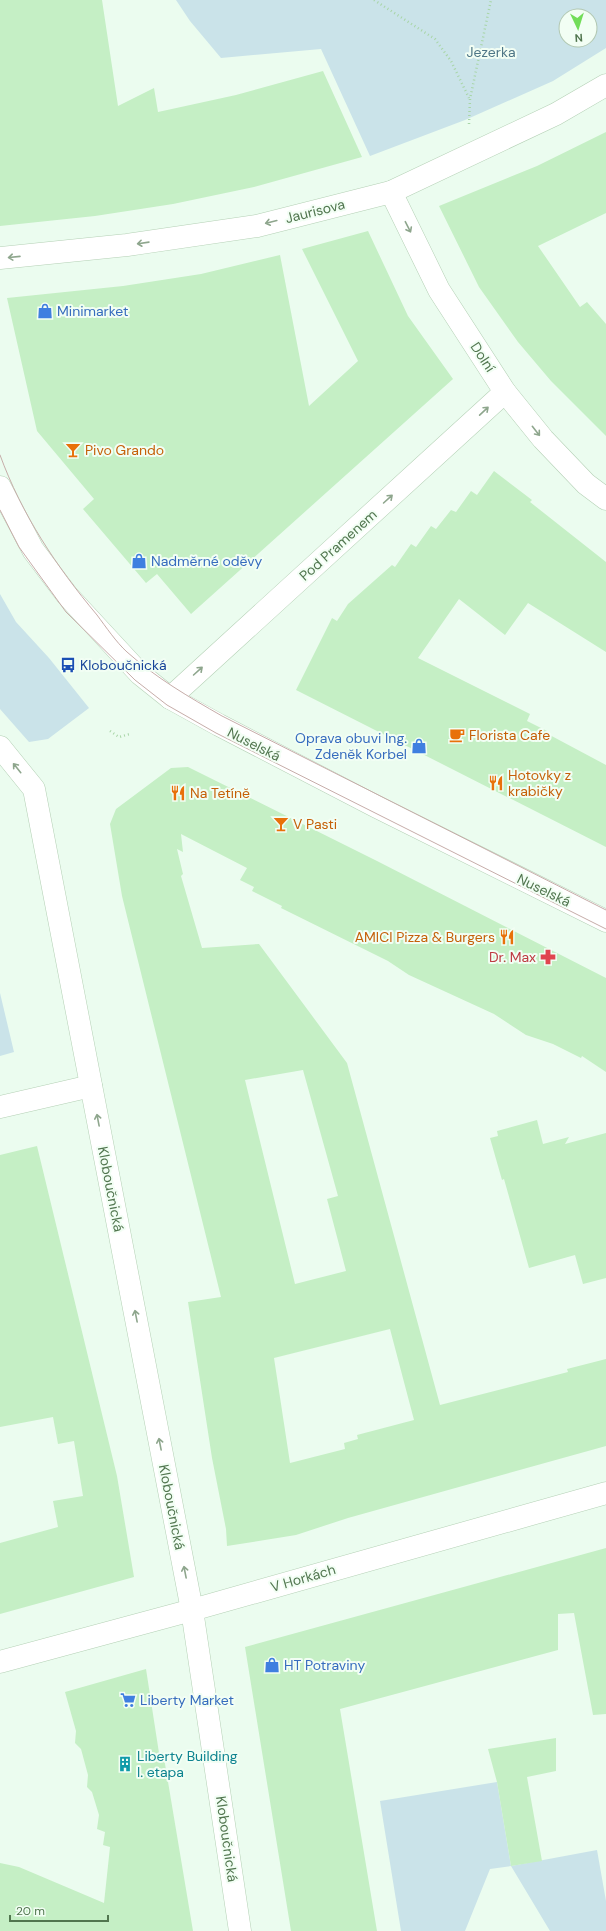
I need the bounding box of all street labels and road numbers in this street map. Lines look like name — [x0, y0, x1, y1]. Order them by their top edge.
street label: Jaurisova — [283, 195, 347, 227]
street label: Dolní — [467, 339, 500, 376]
street label: Pod Pramenem — [295, 505, 381, 585]
street label: Nuselská — [224, 723, 284, 765]
street label: Nuselská — [514, 869, 574, 911]
street label: Kloboučnická — [94, 1145, 128, 1233]
street label: Kloboučnická — [155, 1463, 189, 1551]
street label: V Horkách — [268, 1560, 338, 1596]
street label: Kloboučnická — [212, 1795, 242, 1883]

